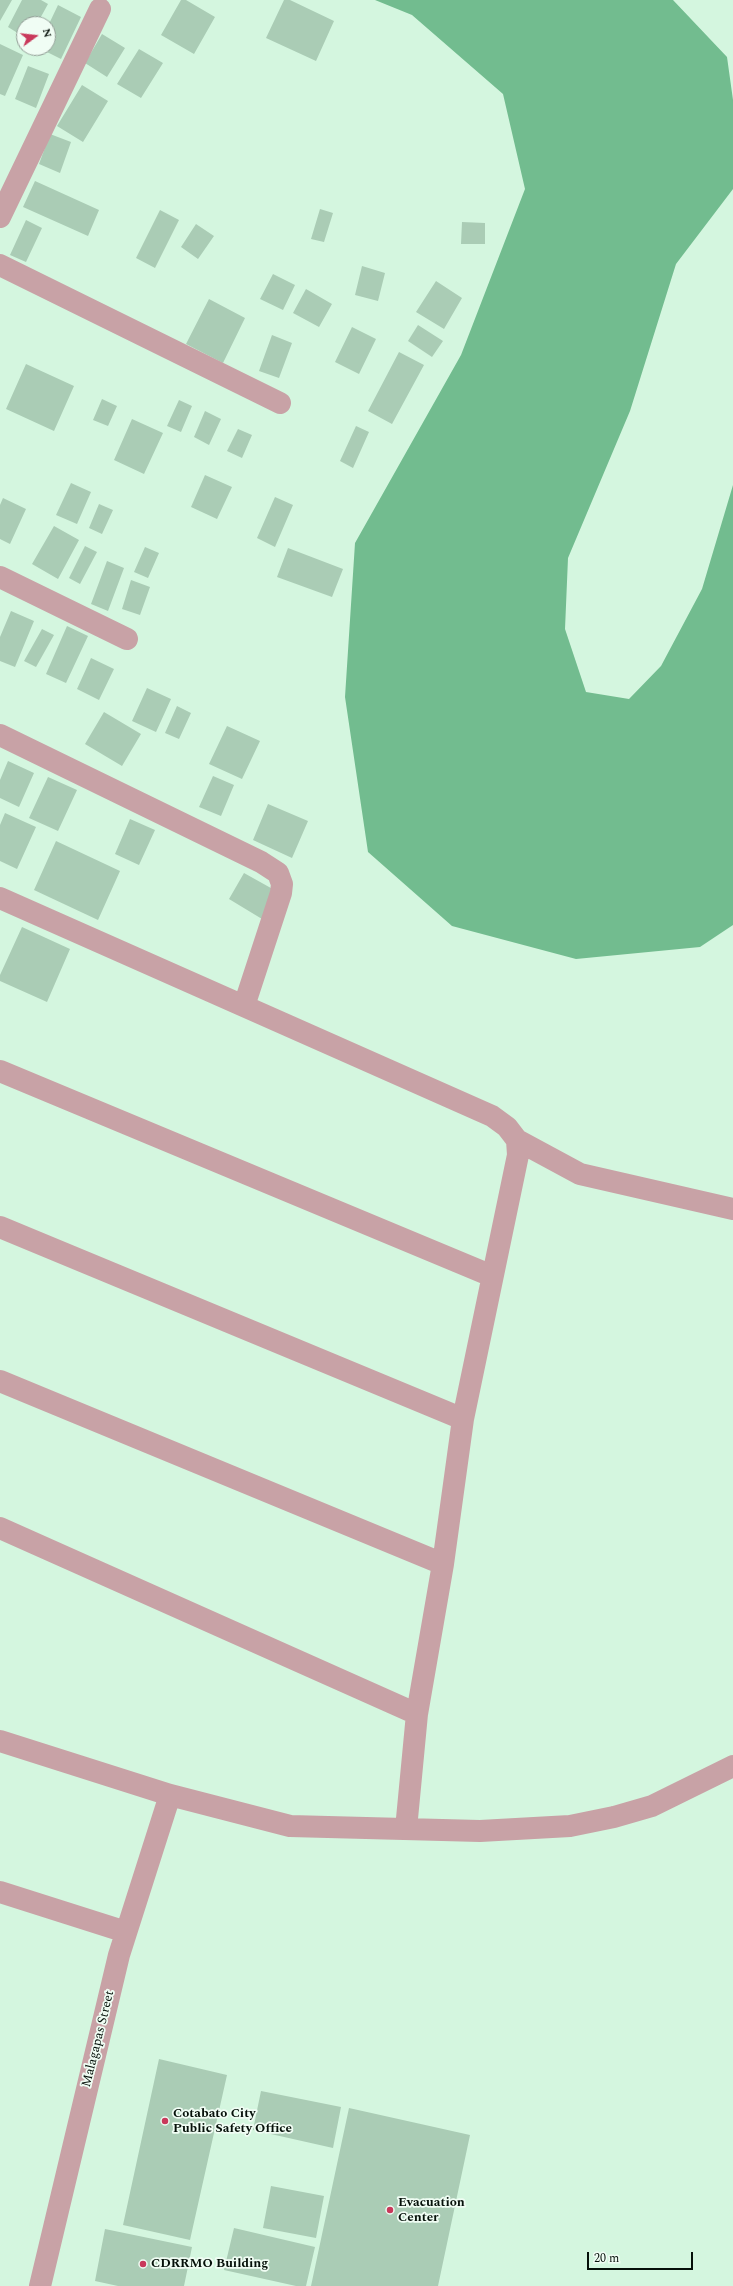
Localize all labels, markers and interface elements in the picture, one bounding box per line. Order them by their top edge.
north arrow [16,16,56,56]
text: N [38,26,56,40]
street label: Malagapas Street [79,1989,119,2089]
place label: Cotabato City Public Safety Office [173,2106,292,2137]
marker: Cotabato City Public Safety Office [160,2116,170,2126]
place label: Evacuation Center [398,2195,465,2226]
marker: Evacuation Center [385,2205,395,2215]
scale bar [589,2244,695,2270]
text: 20 m [594,2249,619,2268]
place label: CDRRMO Building [151,2256,268,2272]
marker: CDRRMO Building [138,2259,148,2269]

